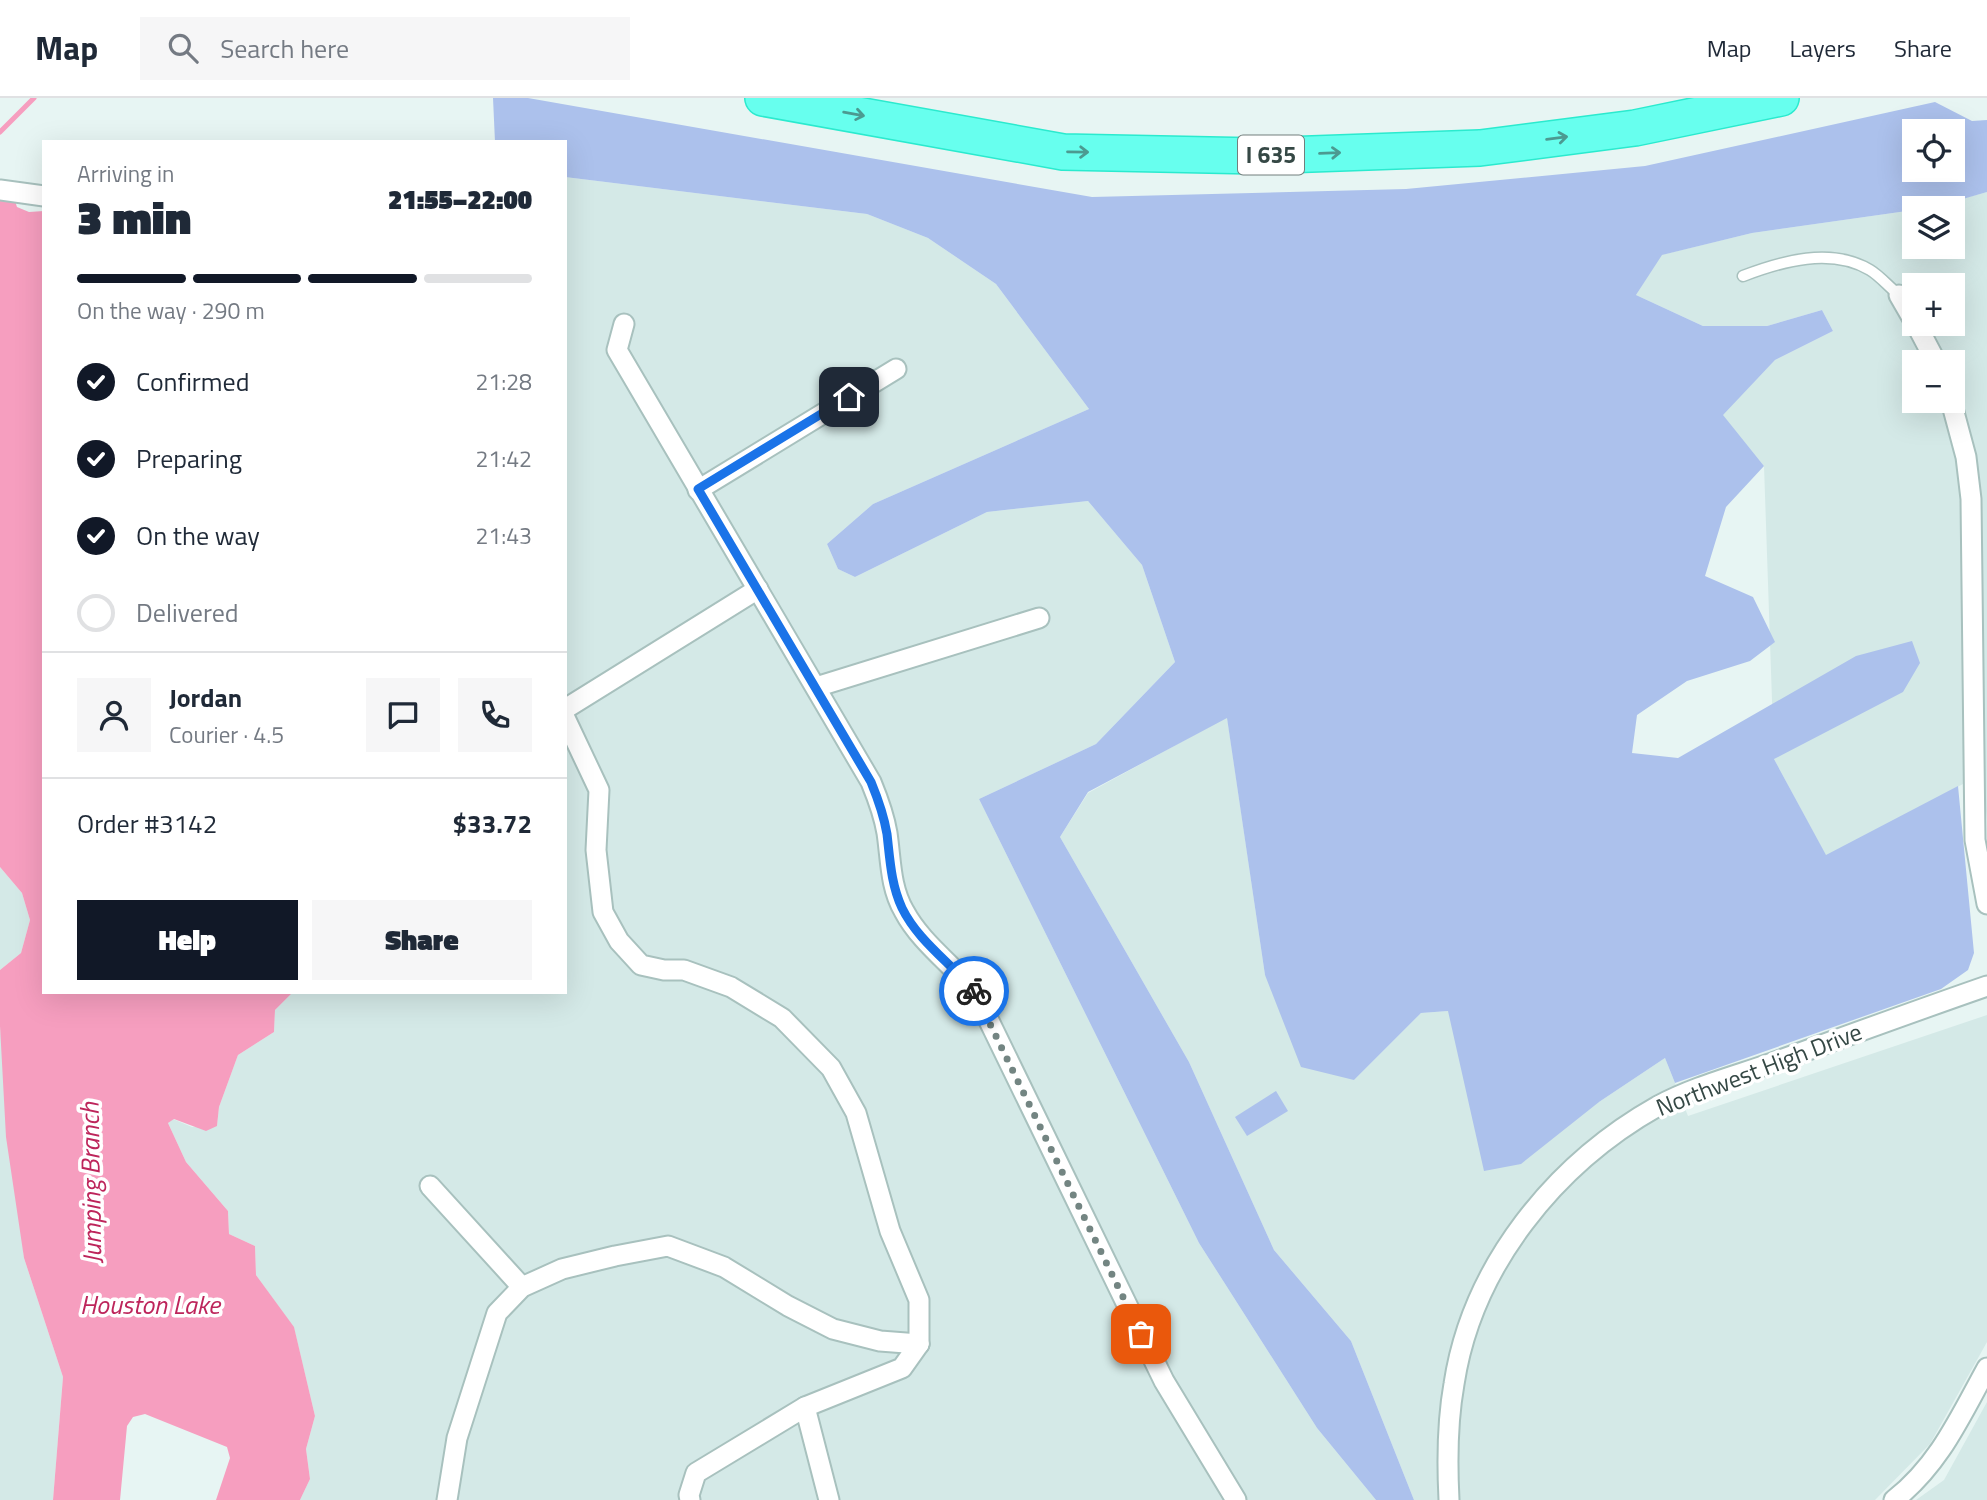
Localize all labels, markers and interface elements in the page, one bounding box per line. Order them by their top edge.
search box [140,17,630,80]
text: Map [35,23,98,73]
icon: search [164,29,202,67]
text: Search here [220,29,349,68]
text: Map [1707,30,1752,66]
text: Layers [1790,30,1856,66]
text: Share [1894,30,1952,66]
one-way arrow [842,108,865,122]
map controls [1902,119,1965,413]
button: locate [1902,119,1965,182]
one-way arrow [1545,132,1568,145]
road number: I 635 [1238,136,1304,174]
one-way arrow [1066,145,1089,159]
one-way arrow [1318,147,1341,160]
text: Arriving in [77,156,174,191]
text: 21:55–22:00 [388,180,532,219]
text: 3 min [77,182,191,252]
button: layers [1902,196,1965,259]
button: + [1902,273,1965,336]
text: On the way · 290 m [77,293,265,328]
button: − [1902,350,1965,413]
text: Confirmed [136,362,250,401]
icon: check [77,363,115,401]
text: 21:28 [475,364,532,399]
pin [819,367,879,427]
icon: home [830,378,868,416]
text: Preparing [136,439,242,478]
icon: check [77,440,115,478]
text: 21:42 [475,441,532,476]
text: On the way [136,516,260,555]
icon: check [77,517,115,555]
text: 21:43 [475,518,532,553]
text: Delivered [136,593,239,632]
button: person [77,678,151,752]
text: Jordan [169,678,242,717]
button: chat [366,678,440,752]
button: phone [458,678,532,752]
text: Courier · 4.5 [169,717,284,752]
text: Order #3142 [77,804,217,843]
text: $33.72 [453,804,532,843]
button: Help [77,900,298,980]
button: Share [312,900,532,980]
courier [939,956,1009,1026]
icon: bike [955,972,993,1010]
street label: Northwest High Drive [1650,1013,1867,1125]
water label: Jumping Branch [70,1101,111,1264]
water label: Houston Lake [80,1285,222,1324]
pin [1111,1304,1171,1364]
icon: bag [1122,1315,1160,1353]

